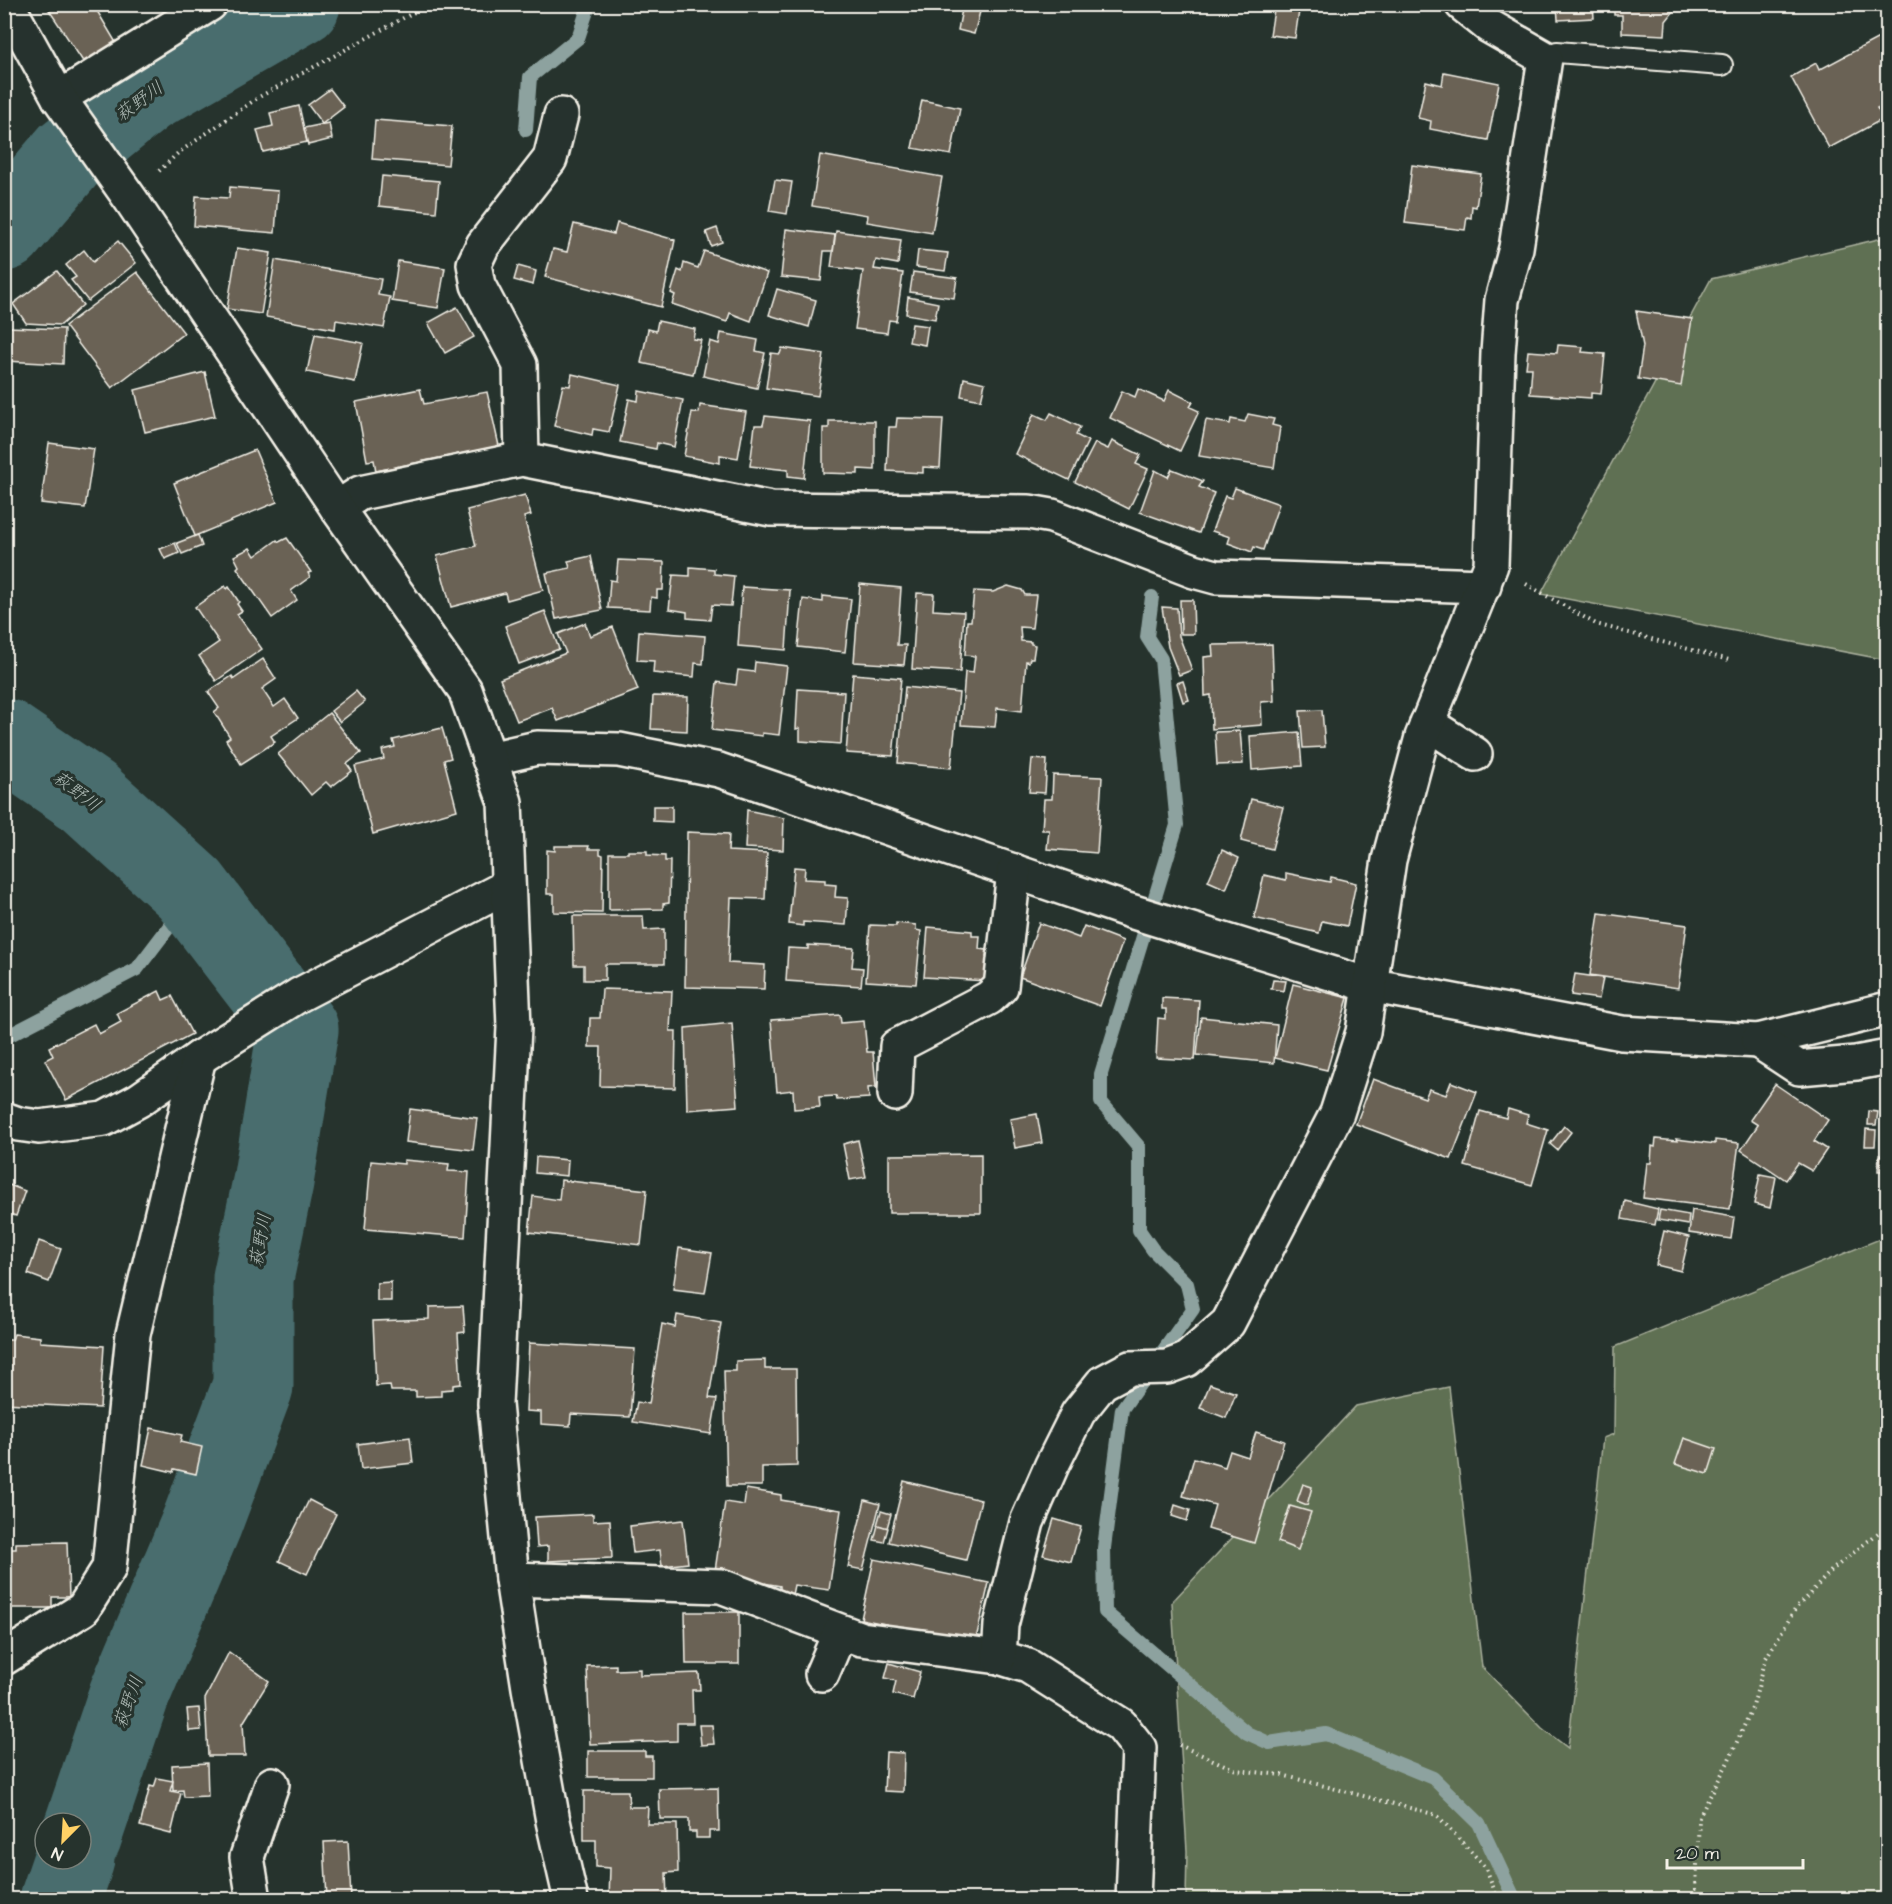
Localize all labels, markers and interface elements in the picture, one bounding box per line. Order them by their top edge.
water label: 萩野川 [110,75,168,127]
water label: 萩野川 [48,765,106,818]
water label: 萩野川 [243,1211,277,1269]
water label: 萩野川 [107,1673,149,1732]
north arrow [33,1811,93,1871]
scale bar [1667,1832,1804,1870]
text: 20 m [1676,1841,1719,1866]
text: N [48,1842,66,1866]

